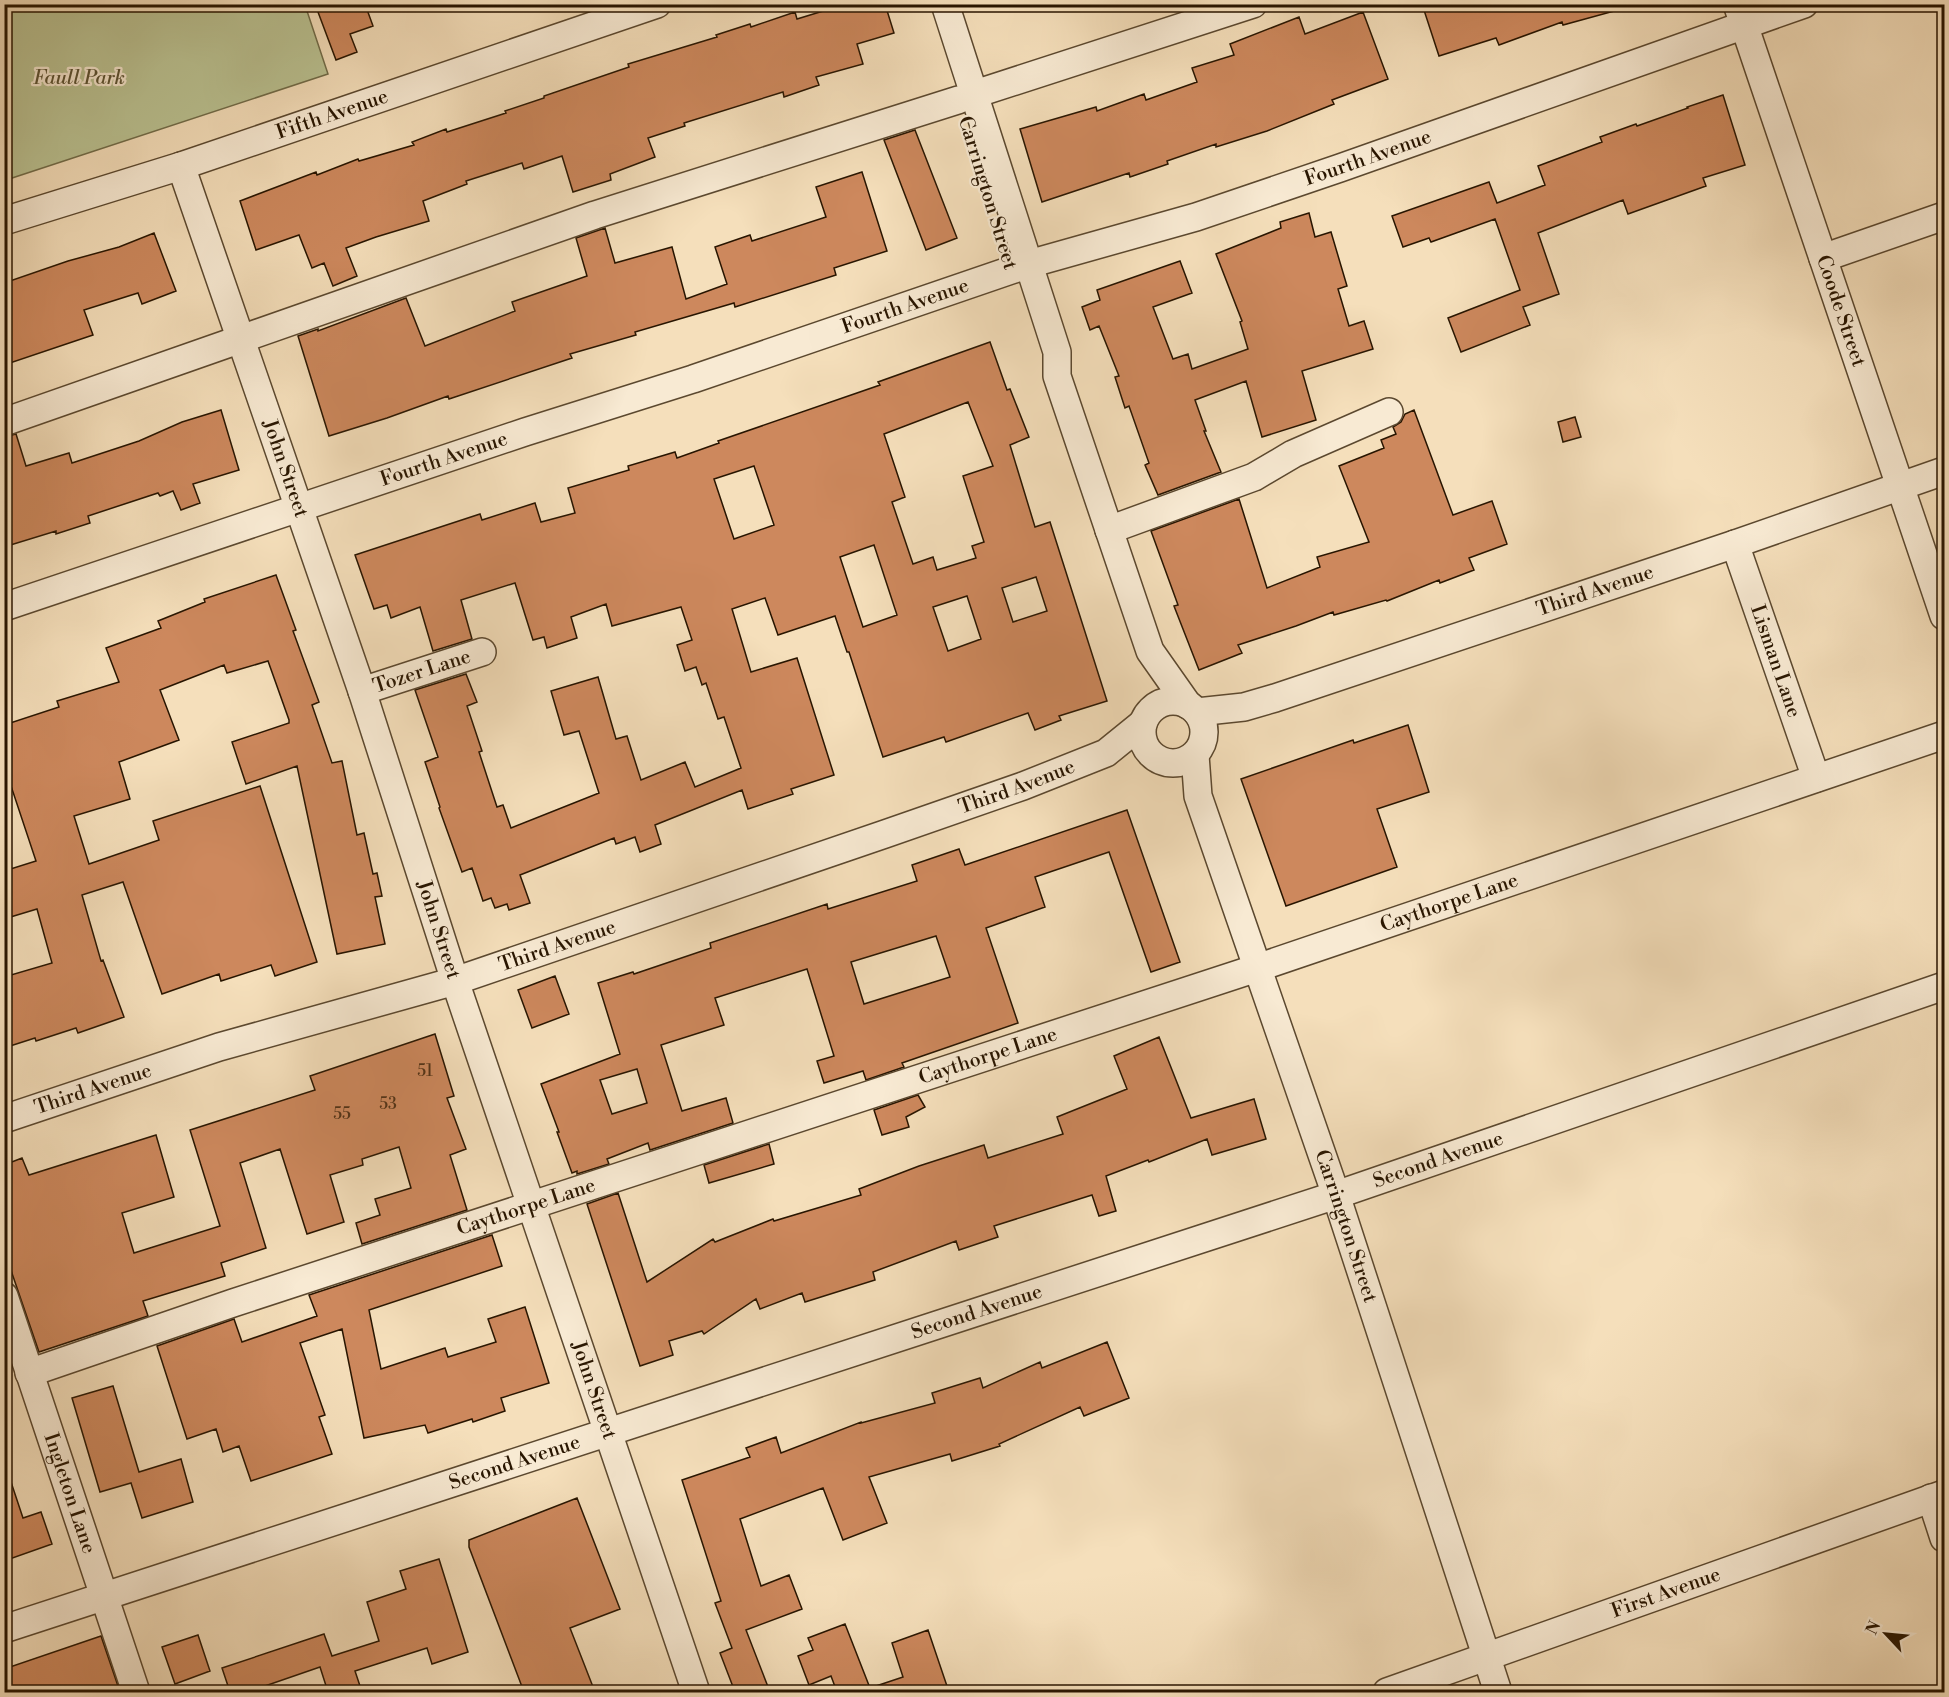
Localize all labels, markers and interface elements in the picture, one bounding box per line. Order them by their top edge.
park label: Faull Park [33,66,125,91]
street label: Fifth Avenue [273,84,391,145]
street label: Carrington Street [952,113,1022,273]
street label: Fourth Avenue [1301,124,1435,192]
street label: Coode Street [1810,252,1871,370]
street label: Fourth Avenue [838,273,972,340]
street label: John Street [257,415,314,521]
street label: Fourth Avenue [377,426,511,492]
street label: Third Avenue [1533,560,1657,622]
street label: Lisman Lane [1744,601,1807,721]
street label: Tozer Lane [370,644,474,699]
street label: Third Avenue [955,754,1078,820]
street label: Caythorpe Lane [1377,868,1522,938]
street label: John Street [411,876,466,982]
street label: Third Avenue [496,914,619,978]
street label: Caythorpe Lane [915,1022,1060,1090]
street label: Third Avenue [31,1058,155,1120]
house number: 51 [417,1061,433,1081]
house number: 53 [379,1094,397,1114]
house number: 55 [333,1104,351,1124]
street label: Second Avenue [1370,1126,1507,1194]
street label: Carrington Street [1309,1146,1383,1306]
street label: Caythorpe Lane [454,1173,599,1241]
street label: Second Avenue [908,1279,1045,1345]
street label: John Street [565,1337,622,1443]
street label: Ingleton Lane [38,1430,101,1557]
street label: Second Avenue [446,1430,583,1496]
street label: First Avenue [1608,1562,1724,1624]
north arrow [1856,1604,1916,1664]
text: N [1862,1617,1885,1638]

